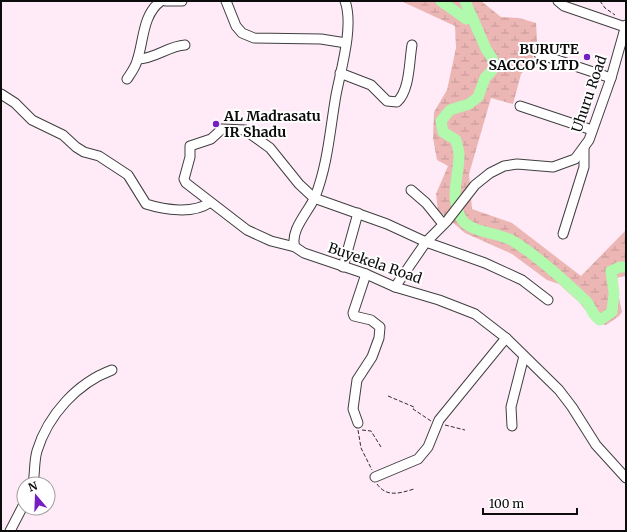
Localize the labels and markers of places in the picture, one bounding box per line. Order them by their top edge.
place label: BURUTE SACCO'S LTD [488,40,579,74]
marker: BURUTE SACCO'S LTD [582,52,592,62]
place label: AL Madrasatu IR Shadu [223,107,321,141]
marker: AL Madrasatu IR Shadu [211,119,221,129]

